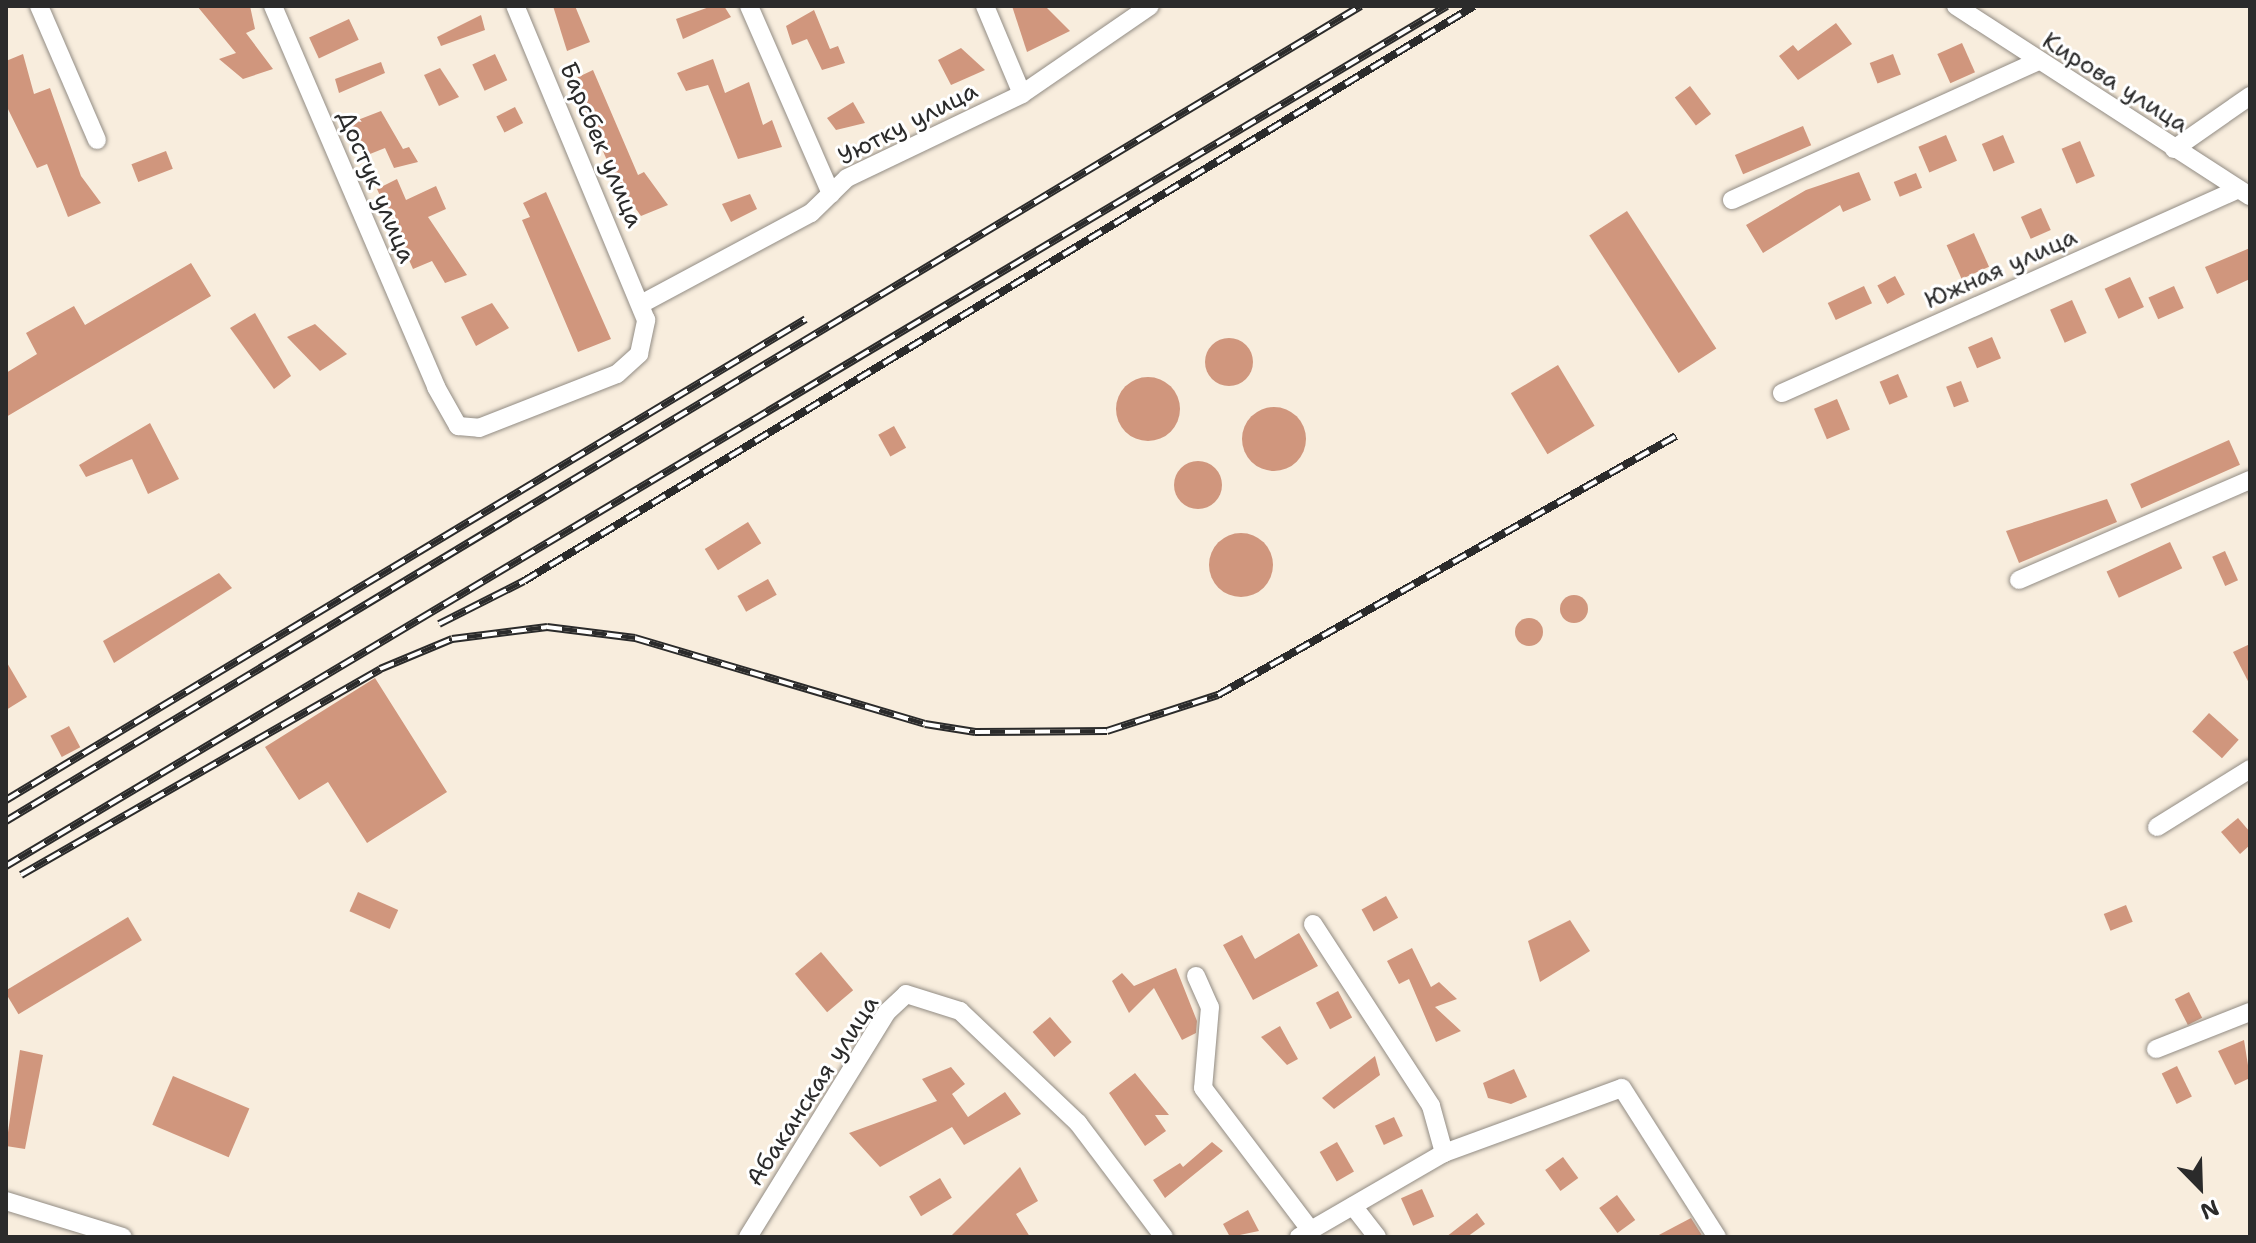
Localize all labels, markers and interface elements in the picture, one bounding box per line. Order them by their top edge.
street label: Кирова улица [2037,27,2193,139]
street label: Барсбек улица [553,58,649,232]
street label: Уютку улица [833,76,983,172]
street label: Достук улица [331,106,421,268]
street label: Южная улица [1920,223,2082,315]
street label: Абаканская улица [741,990,885,1192]
north arrow [2160,1147,2240,1227]
text: N [2196,1193,2223,1226]

